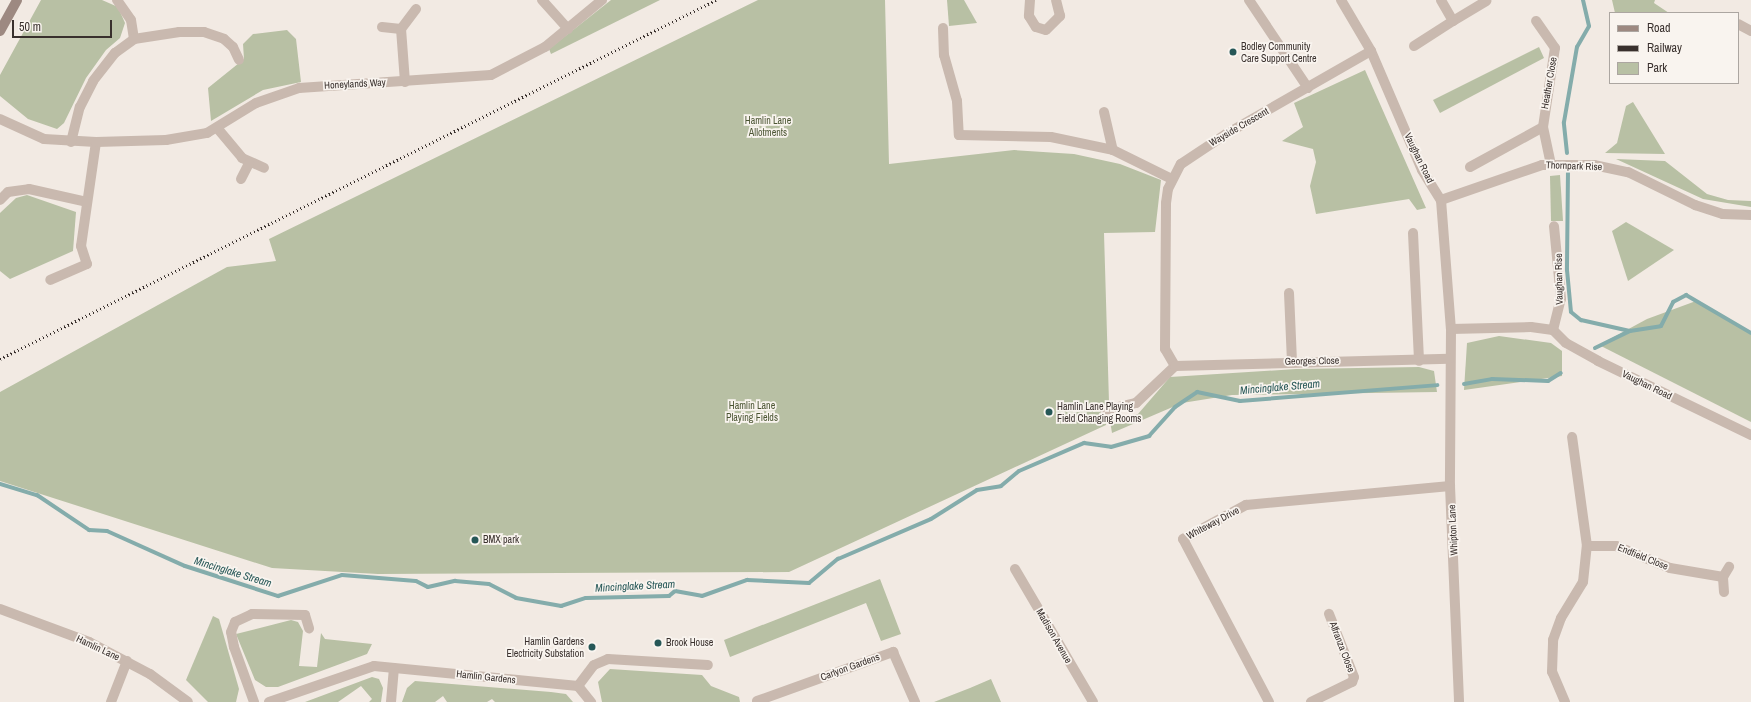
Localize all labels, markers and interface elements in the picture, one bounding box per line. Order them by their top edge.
scale bar [14,12,114,38]
legend [1609,12,1739,84]
text: 50 m [19,19,41,35]
text: Road [1647,20,1671,36]
place label: Bodley Community Care Support Centre [1241,40,1317,64]
text: Railway [1647,40,1682,56]
marker: Bodley Community Care Support Centre [1228,47,1238,57]
street label: Heather Close [1539,56,1559,110]
text: Park [1647,60,1667,76]
street label: Honeylands Way [324,76,386,92]
street label: Wayside Crescent [1207,105,1271,149]
park label: Hamlin Lane Allotments [745,114,791,138]
street label: Vaughan Road [1402,131,1436,185]
street label: Thornpark Rise [1546,159,1602,173]
street label: Vaughan Rise [1553,253,1565,305]
street label: Georges Close [1285,355,1339,367]
street label: Vaughan Road [1620,368,1674,402]
water label: Mincinglake Stream [1239,377,1321,397]
park label: Hamlin Lane Playing Fields [726,399,778,422]
place label: Hamlin Lane Playing Field Changing Rooms [1057,400,1141,424]
marker: Hamlin Lane Playing Field Changing Rooms [1044,407,1054,417]
street label: Whiteway Drive [1185,504,1241,542]
street label: Whipton Lane [1446,504,1460,556]
place label: BMX park [483,534,519,546]
marker: BMX park [470,535,480,545]
street label: Endfield Close [1616,541,1670,573]
water label: Mincinglake Stream [193,554,273,590]
water label: Mincinglake Stream [595,577,675,595]
street label: Madison Avenue [1033,606,1075,666]
street label: Alfranza Close [1327,620,1357,674]
street label: Hamlin Lane [74,633,122,663]
place label: Hamlin Gardens Electricity Substation [507,635,584,658]
place label: Brook House [666,637,713,649]
marker: Brook House [653,638,663,648]
marker: Hamlin Gardens Electricity Substation [587,642,597,652]
street label: Carlyon Gardens [819,651,881,683]
street label: Hamlin Gardens [456,668,516,686]

